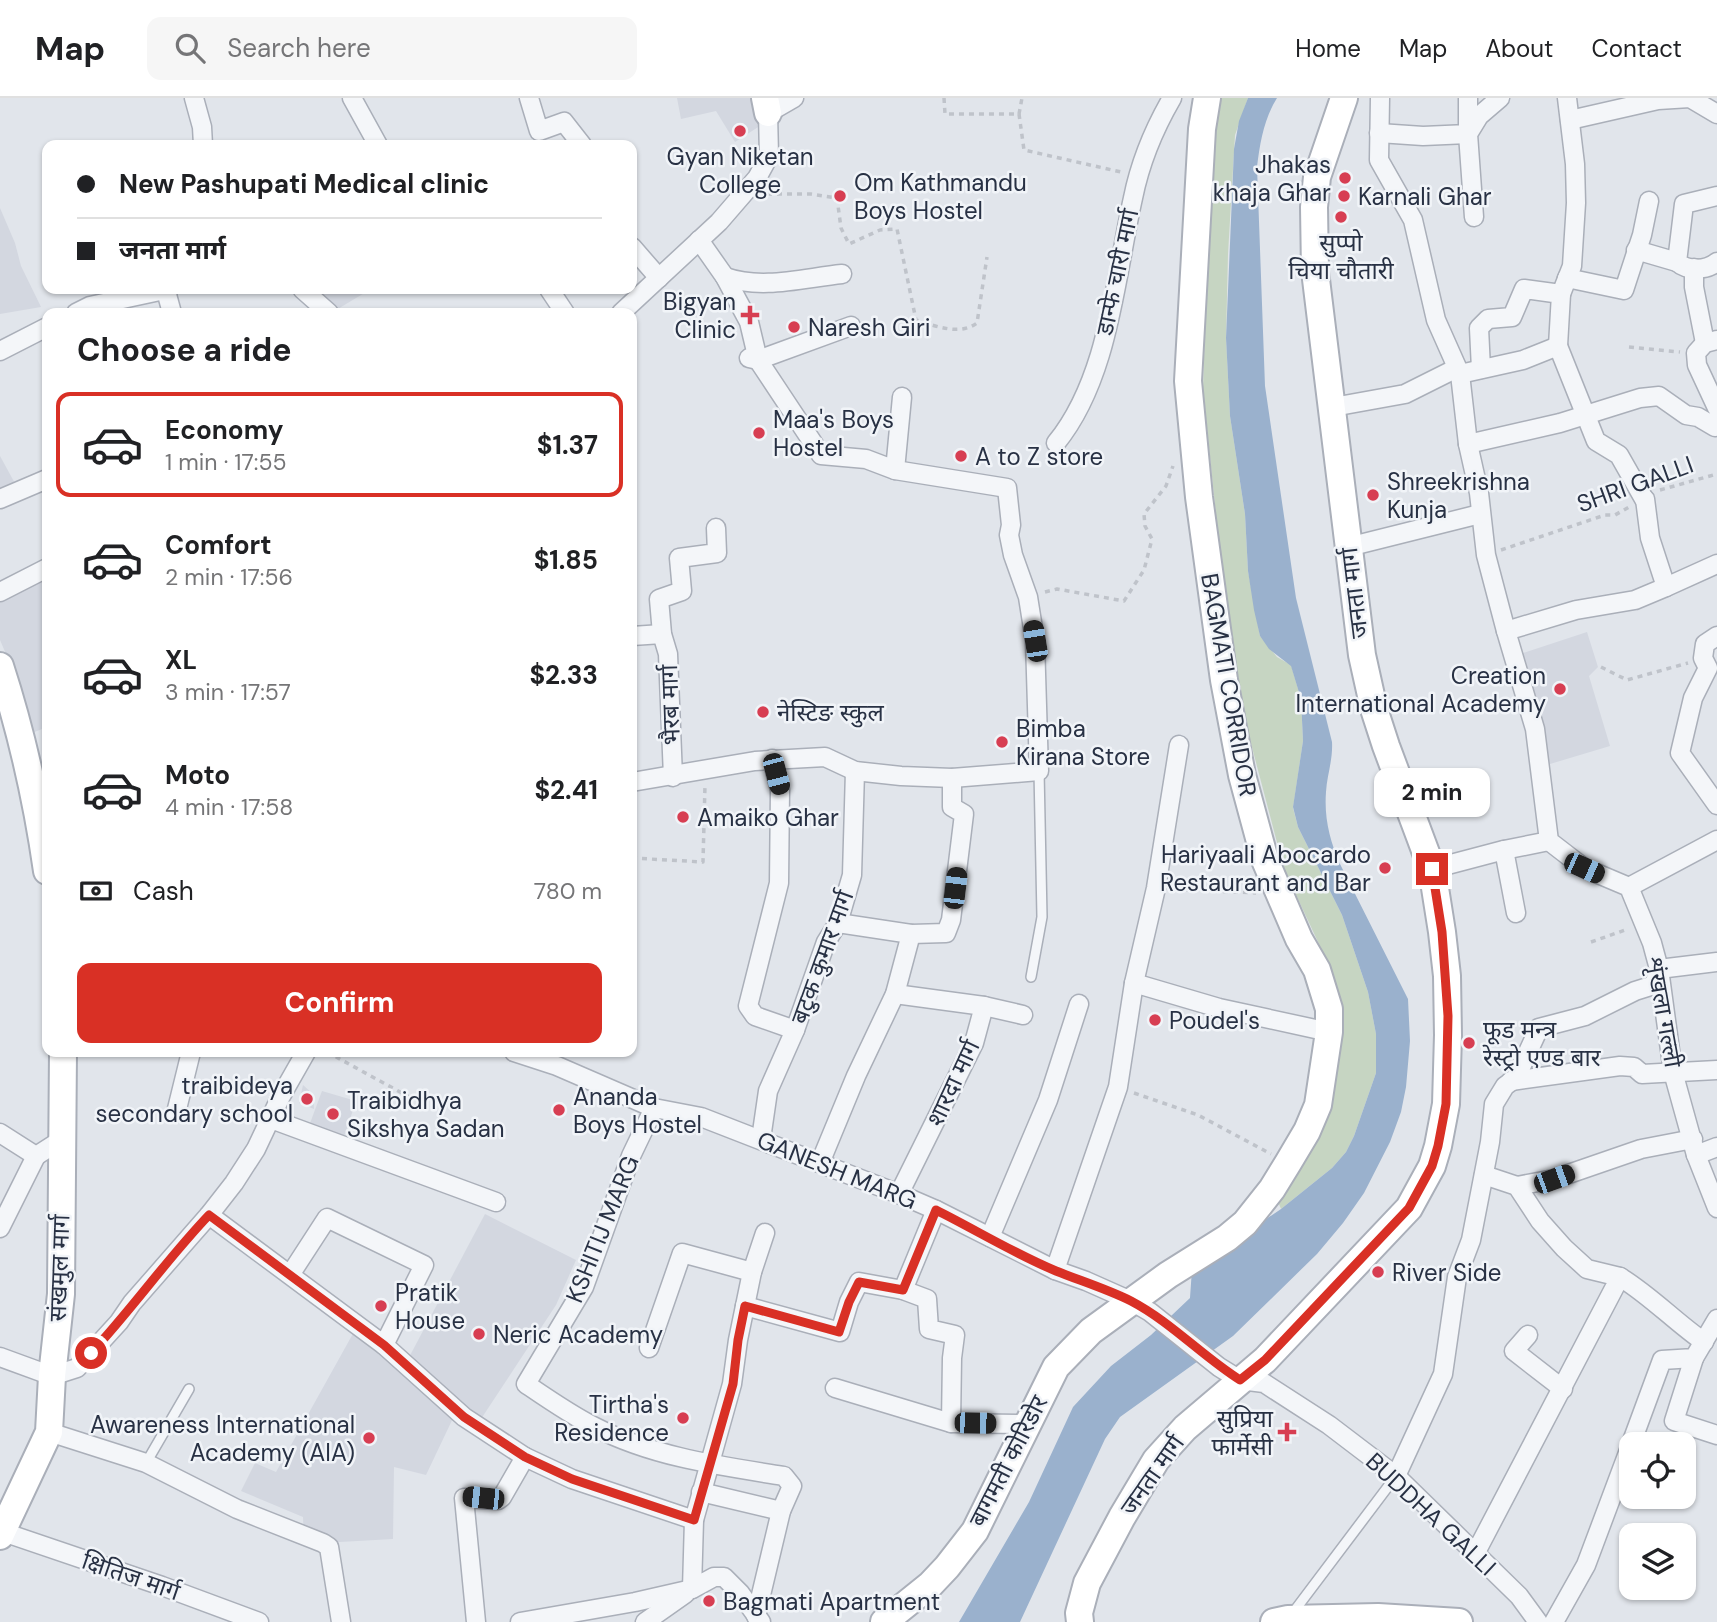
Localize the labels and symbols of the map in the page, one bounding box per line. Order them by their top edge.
marker: Gyan Niketan College [732,123,748,139]
place label: Gyan Niketan College [666,141,814,200]
place label: Jhakas khaja Ghar [1213,149,1331,208]
place label: Om Kathmandu Boys Hostel [854,167,1027,226]
marker: Jhakas khaja Ghar [1337,170,1353,186]
place label: Karnali Ghar [1358,181,1492,212]
marker: Om Kathmandu Boys Hostel [832,188,848,204]
marker: Karnali Ghar [1336,188,1352,204]
street label: डान्फे चारी मार्ग [1088,205,1146,339]
marker: सुप्पो चिया चौतारी [1333,209,1349,225]
place label: सुप्पो चिया चौतारी [1288,227,1394,286]
place label: Bigyan Clinic [663,286,736,345]
marker: Bigyan Clinic [742,307,758,323]
place label: Naresh Giri [808,312,931,343]
marker: Naresh Giri [786,319,802,335]
place label: Maa's Boys Hostel [773,404,894,463]
marker: Maa's Boys Hostel [751,425,767,441]
place label: A to Z store [975,441,1103,472]
marker: A to Z store [953,448,969,464]
street label: SHRI GALLI [1573,449,1697,519]
place label: Shreekrishna Kunja [1387,466,1530,525]
marker: Shreekrishna Kunja [1365,487,1381,503]
street label: जनता मार्ग [1333,545,1375,640]
street label: BAGMATI CORRIDOR [1194,571,1264,799]
car [1022,619,1049,663]
place label: Creation International Academy [1295,660,1546,719]
street label: भैरब मार्ग [653,663,687,746]
marker: Creation International Academy [1552,681,1568,697]
place label: नेस्टिङ स्कुल [777,697,884,728]
marker: नेस्टिङ स्कुल [755,704,771,720]
place label: Bimba Kirana Store [1016,713,1150,772]
marker: Bimba Kirana Store [994,734,1010,750]
car [761,751,792,797]
callout: 2 min [1374,768,1490,816]
place label: Amaiko Ghar [697,802,839,833]
marker: Amaiko Ghar [675,809,691,825]
place label: Hariyaali Abocardo Restaurant and Bar [1160,839,1371,898]
car [1561,850,1608,886]
route end [1416,853,1448,885]
marker: Hariyaali Abocardo Restaurant and Bar [1377,860,1393,876]
car [943,866,968,910]
street label: बटुक कुमार मार्ग [784,885,861,1028]
street label: शृंखला गल्ली [1639,954,1689,1071]
place label: Poudel's [1169,1005,1260,1036]
marker: Poudel's [1147,1012,1163,1028]
place label: फूड मन्त्र रेस्ट्रो एण्ड बार [1482,1014,1602,1073]
street label: शारदा मार्ग [920,1034,987,1131]
marker: फूड मन्त्र रेस्ट्रो एण्ड बार [1461,1035,1477,1051]
place label: traibideya secondary school [95,1070,293,1129]
place label: Ananda Boys Hostel [573,1081,702,1140]
place label: Traibidhya Sikshya Sadan [347,1085,504,1144]
marker: traibideya secondary school [299,1091,315,1107]
marker: Ananda Boys Hostel [551,1102,567,1118]
marker: Traibidhya Sikshya Sadan [325,1106,341,1122]
street label: GANESH MARG [753,1124,921,1216]
street label: KSHITIJ MARG [558,1151,646,1307]
car [1531,1162,1578,1196]
street label: संखमुल मार्ग [42,1213,76,1322]
place label: River Side [1392,1257,1501,1288]
marker: River Side [1370,1264,1386,1280]
place label: Pratik House [395,1277,465,1336]
marker: Pratik House [373,1298,389,1314]
place label: Neric Academy [493,1319,663,1350]
marker: Neric Academy [471,1326,487,1342]
route start [75,1337,107,1369]
place label: Tirtha's Residence [554,1389,669,1448]
street label: बागमती कोरिडोर [962,1389,1055,1532]
place label: सुप्रिया फार्मेसी [1211,1403,1274,1462]
place label: Awareness International Academy (AIA) [90,1409,355,1468]
marker: Tirtha's Residence [675,1410,691,1426]
car [954,1412,997,1434]
marker: सुप्रिया फार्मेसी [1279,1424,1295,1440]
street label: जनता मार्ग [1113,1428,1192,1521]
marker: Awareness International Academy (AIA) [361,1430,377,1446]
street label: BUDDHA GALLI [1359,1446,1503,1582]
car [462,1485,505,1511]
street label: क्षितिज मार्ग [78,1545,185,1608]
place label: Bagmati Apartment [723,1586,940,1617]
marker: Bagmati Apartment [701,1593,717,1609]

